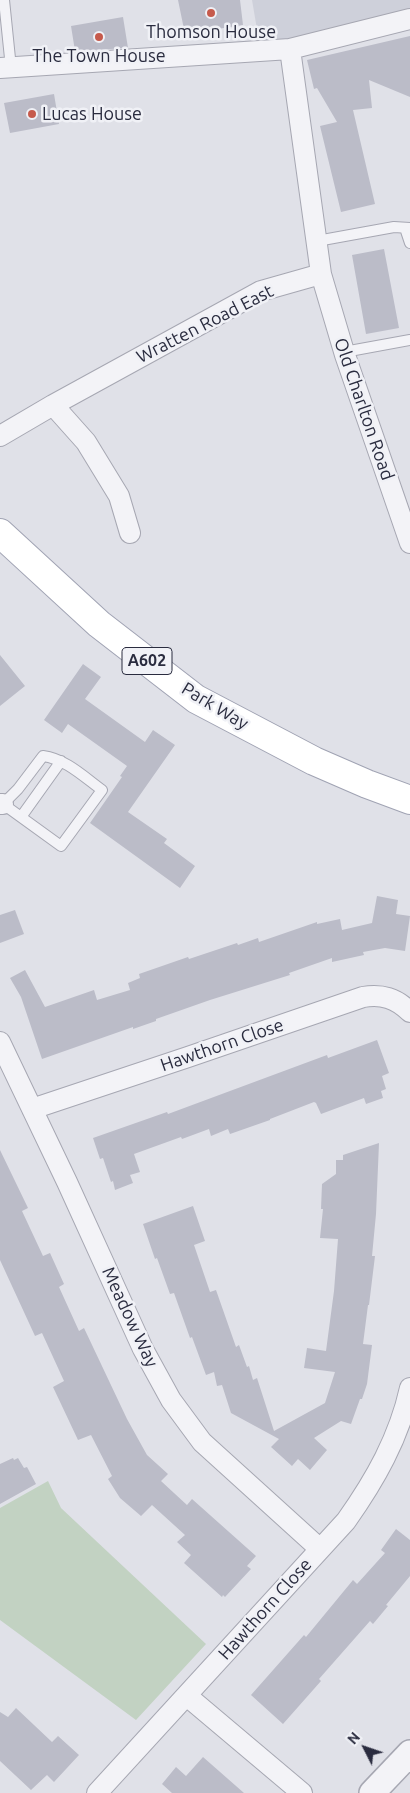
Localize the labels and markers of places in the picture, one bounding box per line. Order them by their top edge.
marker: Thomson House [205,7,217,19]
place label: Thomson House [146,21,276,43]
marker: The Town House [93,31,105,43]
place label: The Town House [32,45,166,67]
place label: Lucas House [42,103,142,125]
marker: Lucas House [26,108,38,120]

